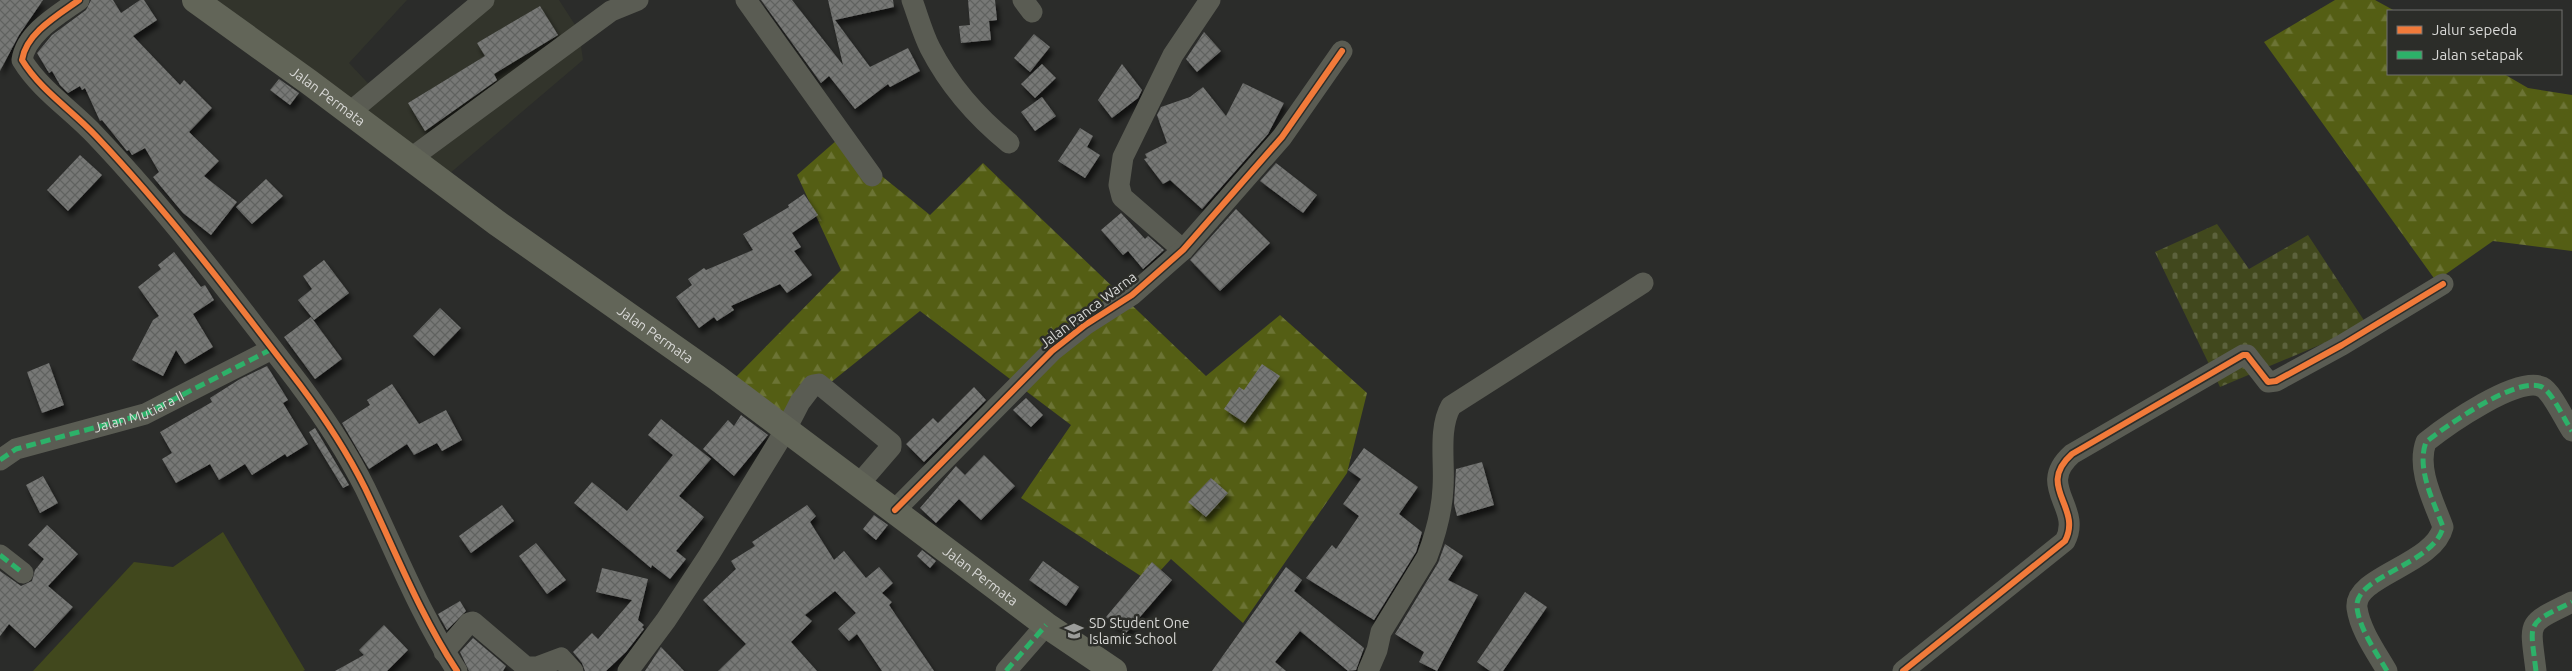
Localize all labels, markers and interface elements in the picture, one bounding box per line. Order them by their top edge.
legend [2387,10,2562,75]
text: Jalur sepeda [2432,21,2517,38]
text: Jalan setapak [2432,46,2524,63]
street label: Jalan Permata [287,63,368,129]
street label: Jalan Panca Warna [1037,268,1139,352]
street label: Jalan Permata [614,302,696,367]
street label: Jalan Mutiara II [92,387,187,436]
street label: Jalan Permata [940,543,1021,609]
place label: SD Student One Islamic School [1089,615,1189,647]
school or university icon: SD Student One Islamic School [1063,620,1085,642]

